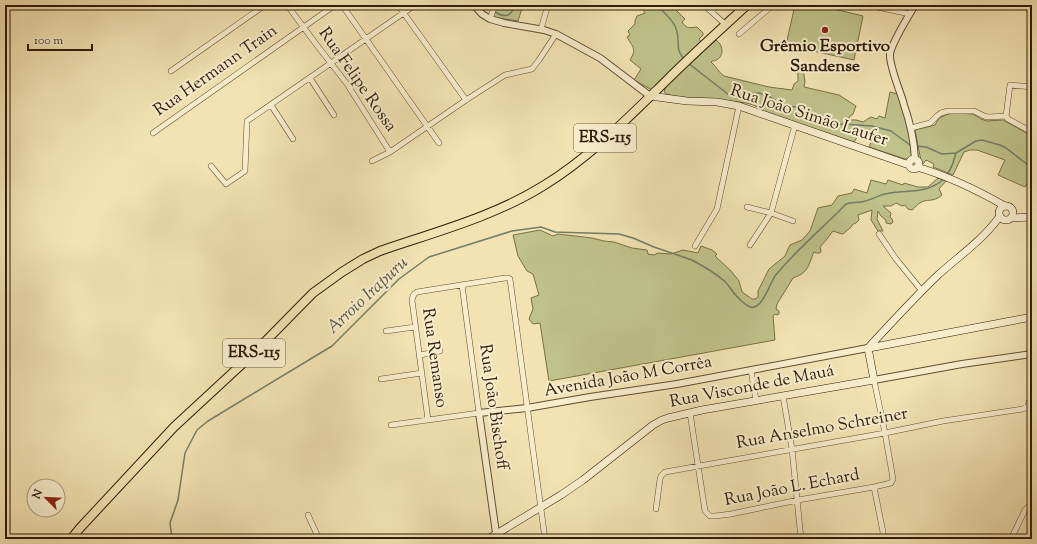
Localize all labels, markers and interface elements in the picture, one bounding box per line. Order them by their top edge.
street label: Rua Hermann Train [149,19,283,123]
street label: Rua Felipe Rossa [312,23,402,137]
marker: Grêmio Esportivo Sandense [820,25,830,35]
scale bar [28,26,92,52]
text: 100 m [34,32,63,50]
place label: Grêmio Esportivo Sandense [760,35,890,79]
street label: Rua João Simão Laufer [727,79,892,153]
road number: ERS-115 [574,124,636,152]
water label: Arroio Irapuru [321,251,415,341]
street label: Rua Remanso [415,307,453,409]
road number: ERS-115 [223,339,285,367]
street label: Rua João Bischoff [472,342,514,472]
street label: Avenida João M Corrêa [542,350,714,404]
street label: Rua Visconde de Mauá [668,359,836,415]
street label: Rua Anselmo Schreiner [734,402,910,456]
street label: Rua João L. Echard [722,463,862,513]
north arrow [26,478,66,518]
text: N [28,487,47,503]

